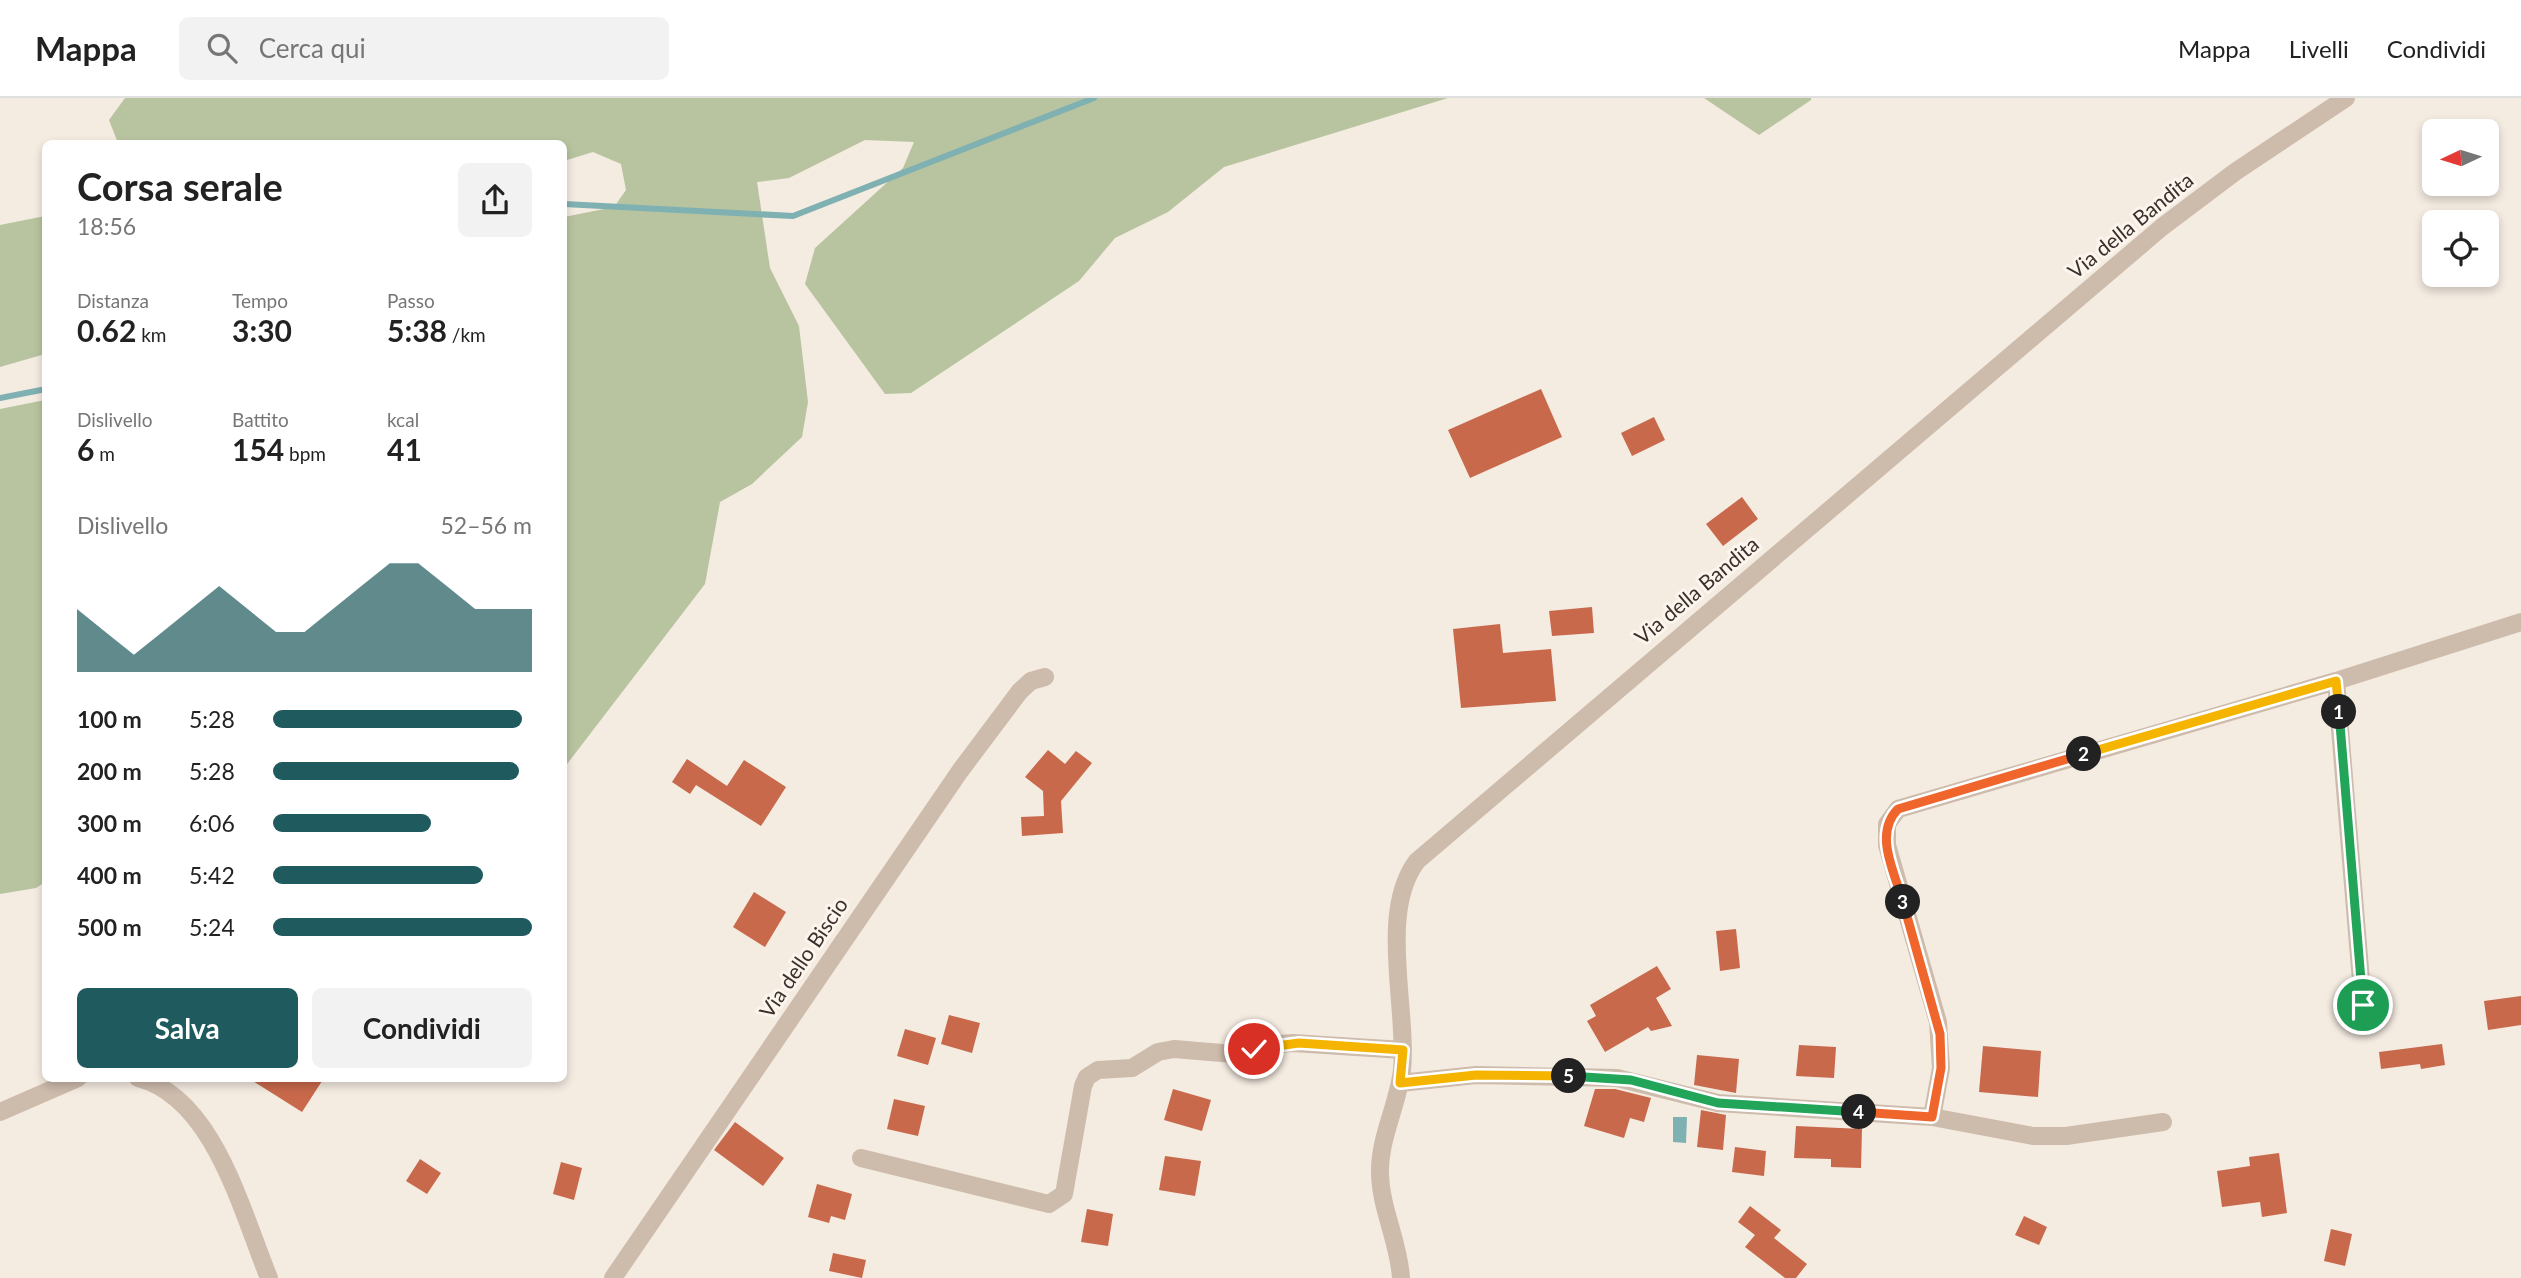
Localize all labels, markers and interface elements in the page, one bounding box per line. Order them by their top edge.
search box [179,17,669,80]
text: Mappa [35,28,137,68]
icon: search [203,29,241,67]
text: Cerca qui [259,32,366,64]
text: Mappa [2178,34,2251,63]
text: Livelli [2289,34,2349,63]
text: Condividi [2387,34,2486,63]
north arrow [2422,119,2499,196]
map controls [2422,119,2499,287]
text: Corsa serale [77,163,283,209]
button: share [458,163,532,237]
street label: Via della Bandita [2062,167,2198,283]
button: locate [2422,210,2499,287]
text: 18:56 [77,212,136,240]
text: Distanza [77,289,149,312]
text: Tempo [232,289,288,312]
text: Passo [387,289,435,312]
text: 0.62 [77,312,136,348]
text: 3:30 [232,312,292,348]
text: 5:38 [387,312,447,348]
text: km [136,323,166,346]
text: /km [447,323,486,346]
text: Dislivello [77,408,152,431]
text: Battito [232,408,289,431]
text: kcal [387,408,419,431]
text: 6 [77,431,94,467]
text: 154 [232,431,284,467]
text: 41 [387,431,422,467]
text: m [94,442,115,465]
text: bpm [284,442,326,465]
text: Dislivello [77,511,168,539]
text: 52–56 m [440,511,532,539]
street label: Via della Bandita [1629,531,1763,649]
pin: 1 [2322,694,2356,730]
text: 1 [2333,700,2344,723]
text: 100 m [77,705,142,733]
text: 5:28 [189,705,235,733]
pin: 2 [2066,736,2102,772]
text: 2 [2078,742,2089,765]
text: 200 m [77,757,142,785]
text: 5:28 [189,757,235,785]
text: 300 m [77,809,142,837]
text: 6:06 [189,809,235,837]
text: 400 m [77,861,142,889]
text: 5:42 [189,861,235,889]
pin: 3 [1885,884,1920,920]
text: 3 [1897,890,1908,913]
street label: Via dello Biscio [753,892,852,1022]
text: 500 m [77,913,142,941]
text: 5:24 [189,913,235,941]
pin [2333,975,2393,1035]
icon: arrive [2344,986,2382,1024]
button: Salva [77,988,298,1068]
button: Condividi [312,988,532,1068]
pin [1224,1019,1284,1079]
icon: check [1235,1030,1273,1068]
pin: 5 [1552,1058,1586,1094]
text: 5 [1563,1064,1574,1087]
pin: 4 [1842,1094,1876,1130]
text: 4 [1853,1100,1864,1123]

